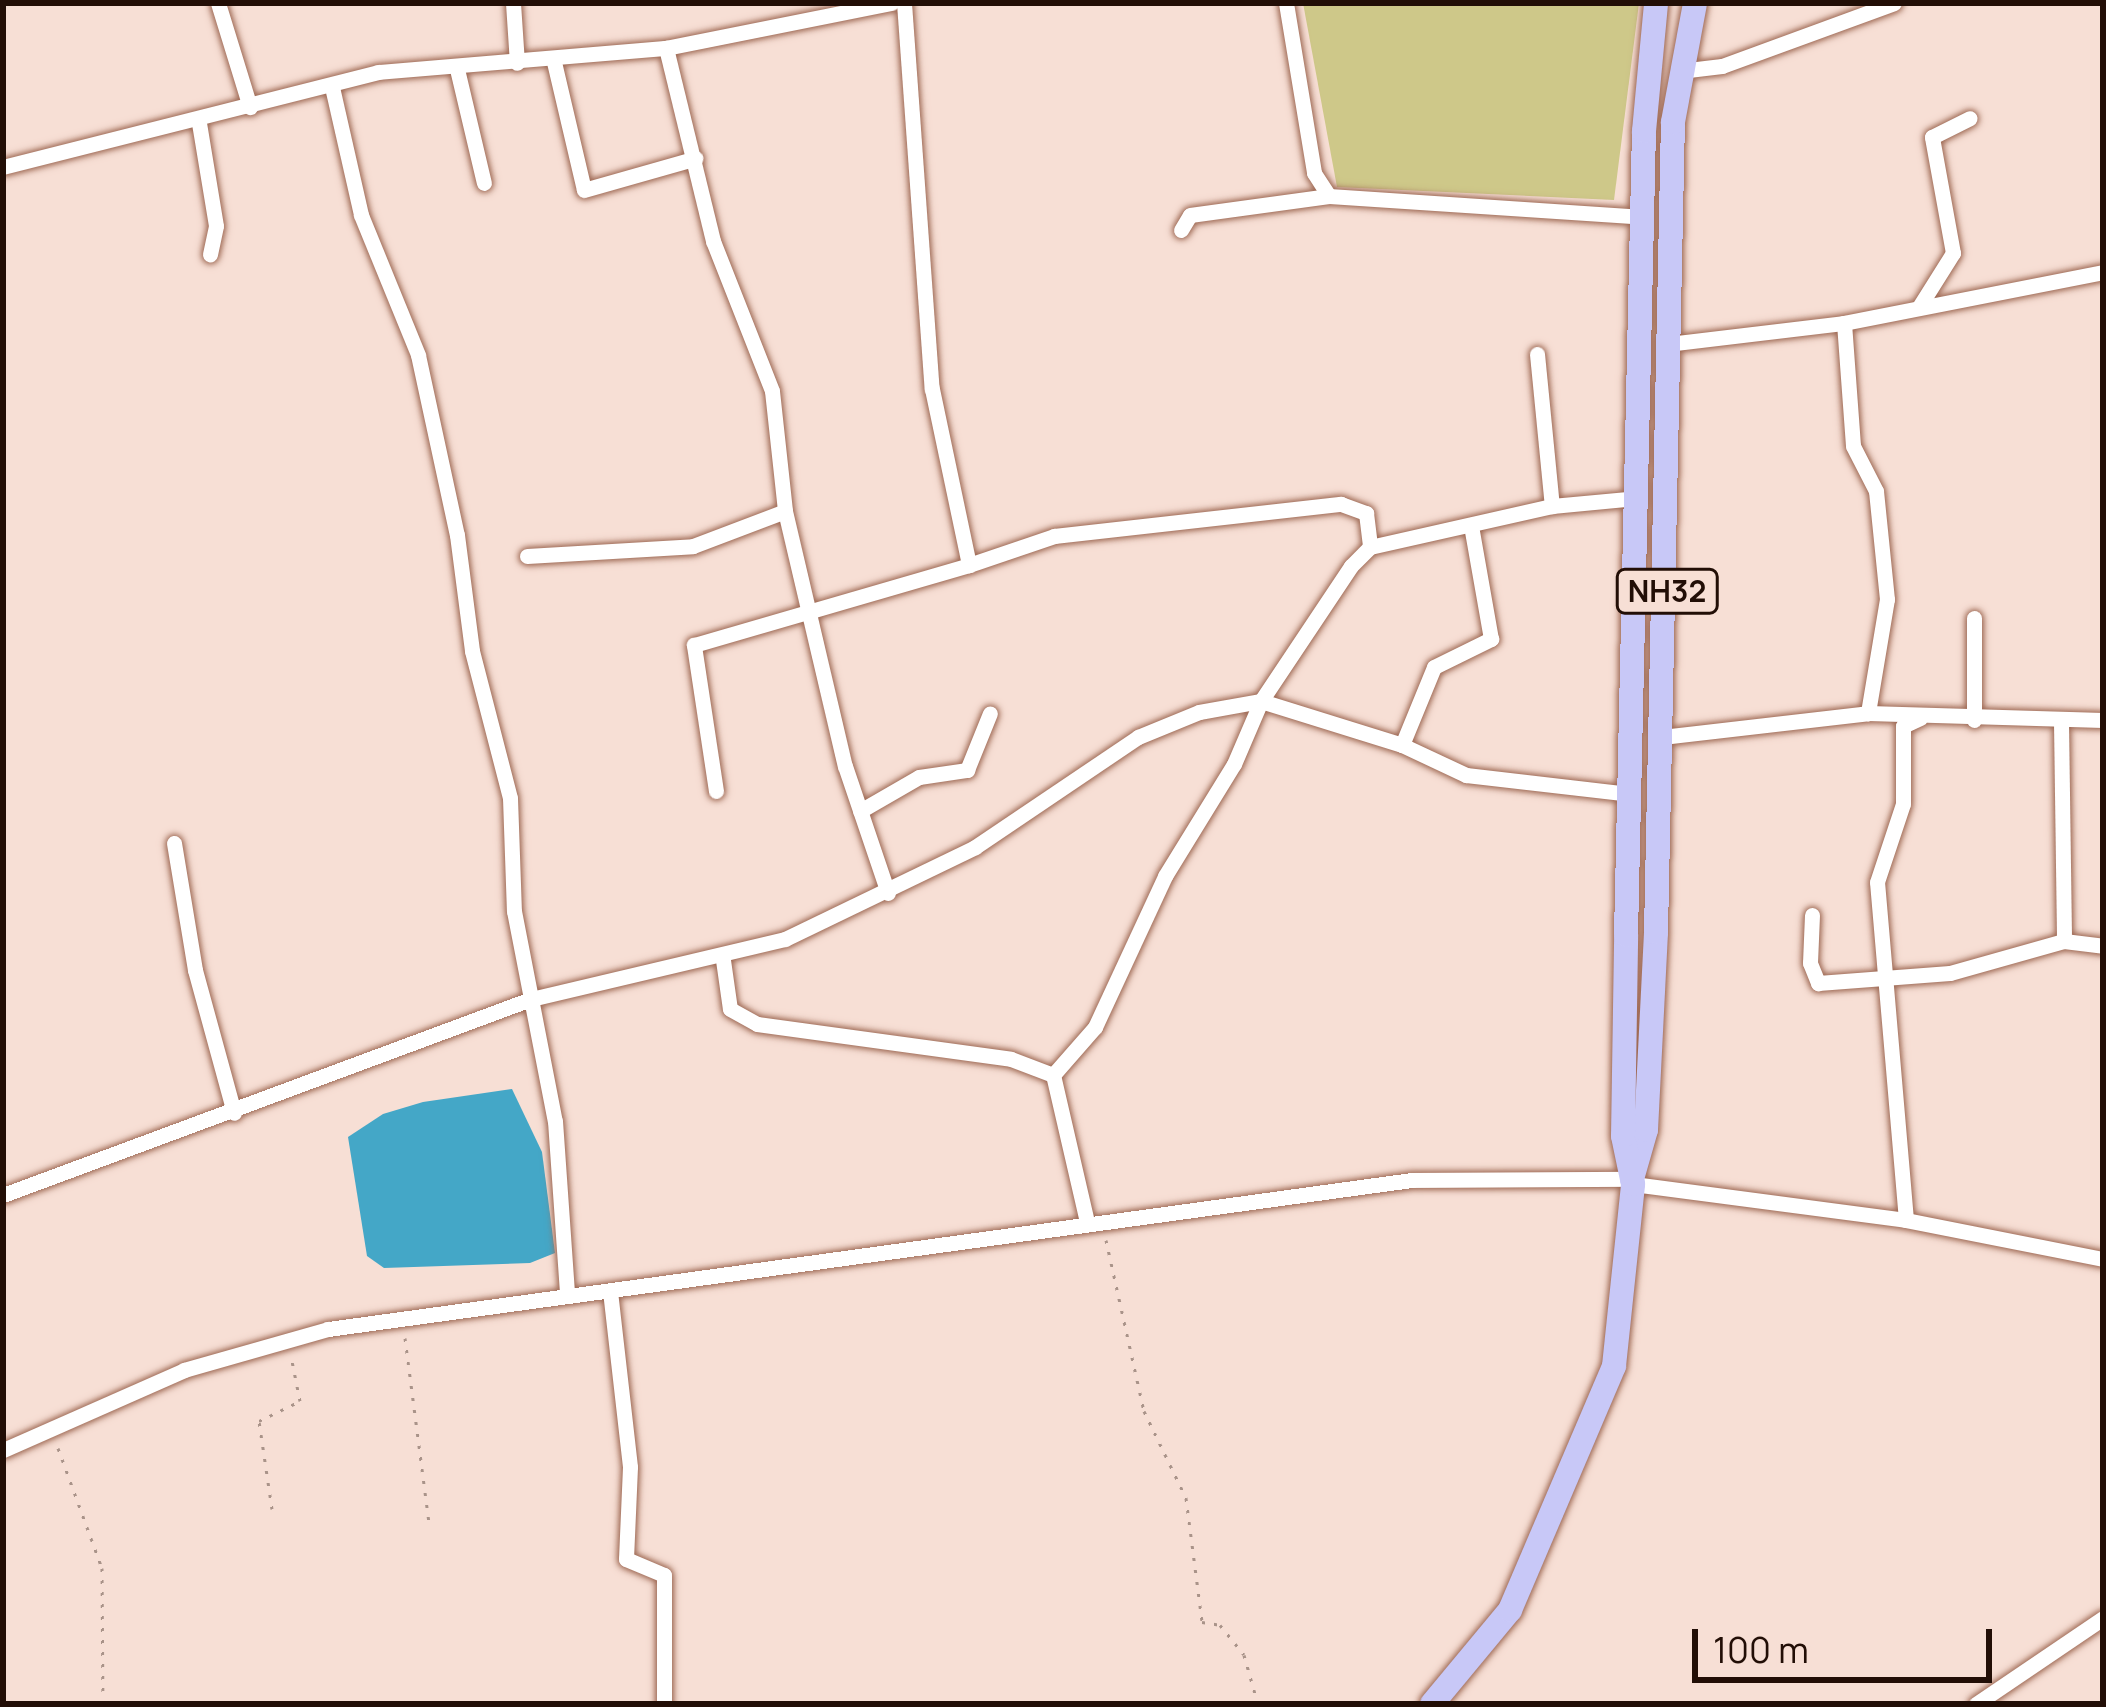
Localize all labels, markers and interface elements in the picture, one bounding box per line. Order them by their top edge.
road number: NH32 [1613,567,1721,615]
scale bar [1698,1605,1998,1679]
text: 100 m [1713,1625,1809,1674]

